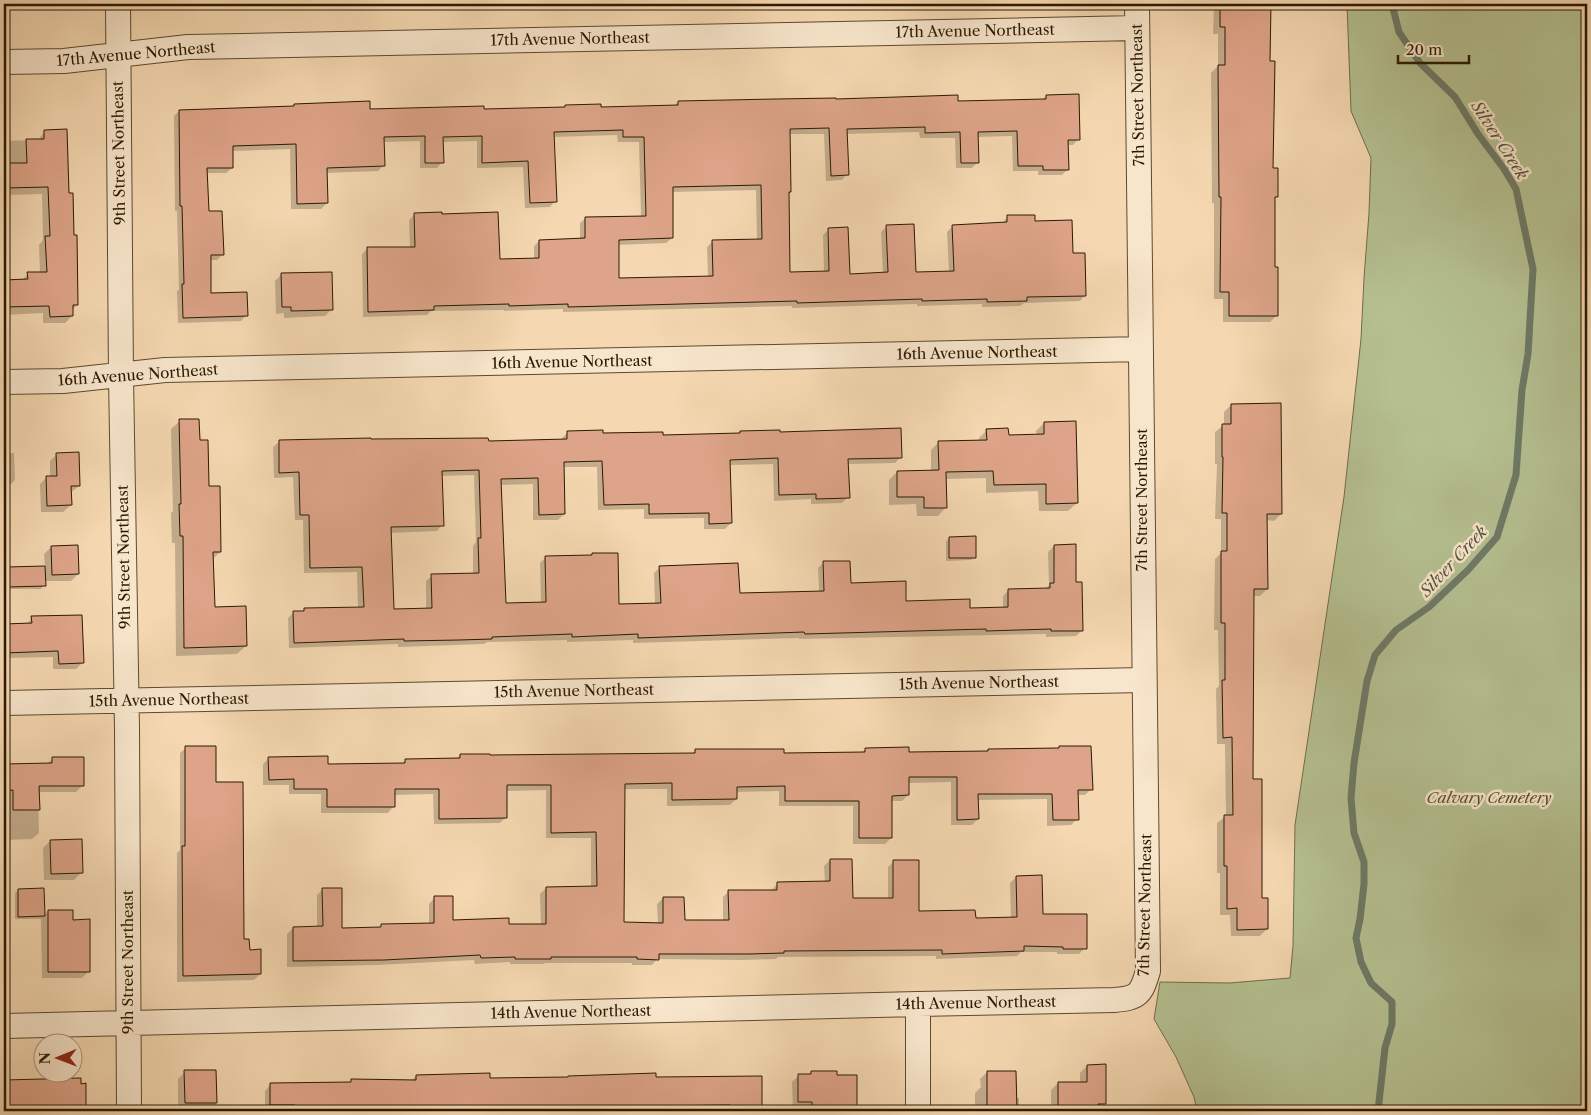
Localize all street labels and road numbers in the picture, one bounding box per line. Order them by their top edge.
street label: 17th Avenue Northeast [895,20,1056,41]
street label: 7th Street Northeast [1127,23,1148,167]
street label: 17th Avenue Northeast [490,28,651,49]
street label: 17th Avenue Northeast [56,37,217,70]
street label: 9th Street Northeast [108,80,129,225]
street label: 16th Avenue Northeast [896,342,1058,363]
street label: 16th Avenue Northeast [491,351,653,372]
street label: 16th Avenue Northeast [57,359,219,390]
street label: 7th Street Northeast [1132,428,1151,571]
street label: 9th Street Northeast [113,484,134,629]
street label: 15th Avenue Northeast [899,672,1060,693]
street label: 15th Avenue Northeast [494,680,655,701]
street label: 15th Avenue Northeast [89,689,250,710]
street label: 7th Street Northeast [1134,833,1155,977]
street label: 9th Street Northeast [118,889,137,1034]
street label: 14th Avenue Northeast [896,992,1057,1013]
street label: 14th Avenue Northeast [491,1001,652,1022]

